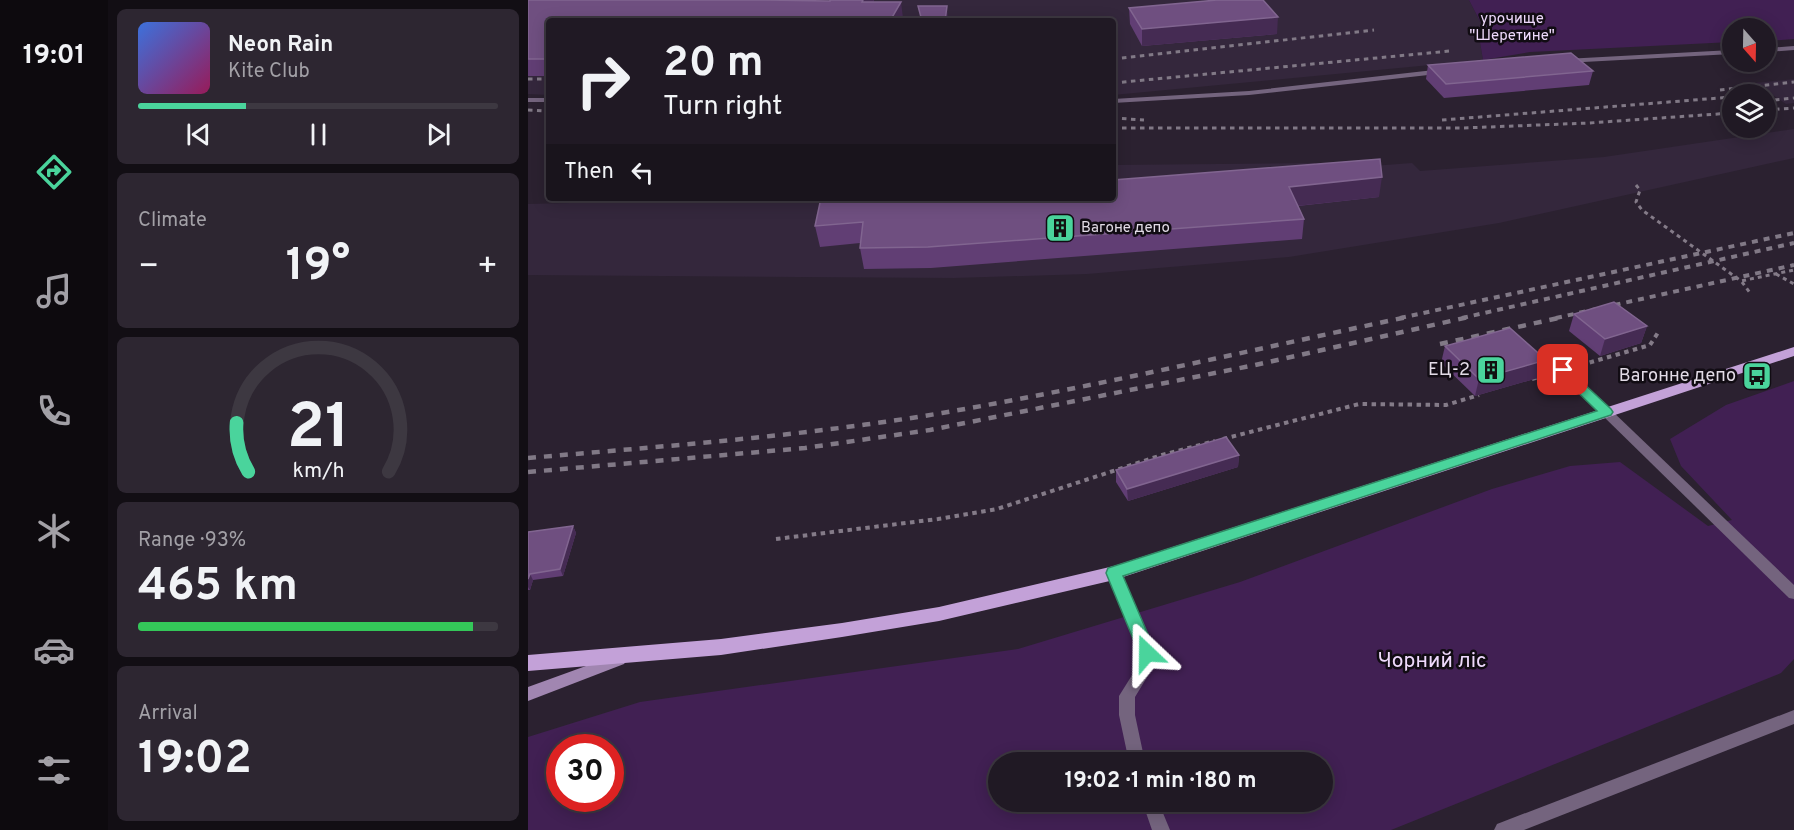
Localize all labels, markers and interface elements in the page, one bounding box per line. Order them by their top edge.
park label: урочище "Шеретине" [1469,10,1555,46]
north arrow [1722,18,1776,72]
map controls [1722,18,1776,138]
text: Neon Rain [228,32,333,59]
text: 20 m [663,38,764,91]
text: 19:01 [23,39,85,73]
icon: right [564,42,642,120]
text: Kite Club [228,59,310,85]
button: layers [1722,84,1776,138]
text: Turn right [663,90,782,124]
icon: previous [182,118,215,151]
icon: pause [302,118,335,151]
icon: next [422,118,455,151]
icon: directions [33,151,75,193]
icon: left [626,156,659,189]
text: Then [564,159,614,186]
text: Climate [138,208,207,234]
building icon: Вагоне депо [1044,212,1076,244]
place label: Вагоне депо [1081,219,1170,238]
text: 19° [286,239,350,296]
text: − [138,247,159,289]
text: + [477,247,498,289]
icon: music [33,270,75,312]
pin [1537,344,1588,395]
icon: arrive [1546,353,1579,386]
building icon: ЕЦ-2 [1475,354,1507,386]
place label: ЕЦ-2 [1428,359,1470,382]
bus stop icon: Вагонне депо [1741,360,1773,392]
place label: Вагонне депо [1619,365,1736,388]
icon: phone [33,390,75,432]
text: 21 [286,391,350,470]
text: km/h [292,458,344,485]
icon: climate [33,510,75,552]
text: Range · 93% [138,528,246,554]
text: 465 km [138,559,298,616]
position arrow [1115,621,1179,685]
icon: car [33,629,75,671]
park label: Чорний ліс [1377,648,1487,675]
text: Arrival [138,701,198,727]
text: 19:02 [138,732,252,789]
speed limit sign: 30 [546,734,624,812]
icon: filters [33,749,75,791]
text: 19:02 · 1 min · 180 m [1065,768,1256,795]

